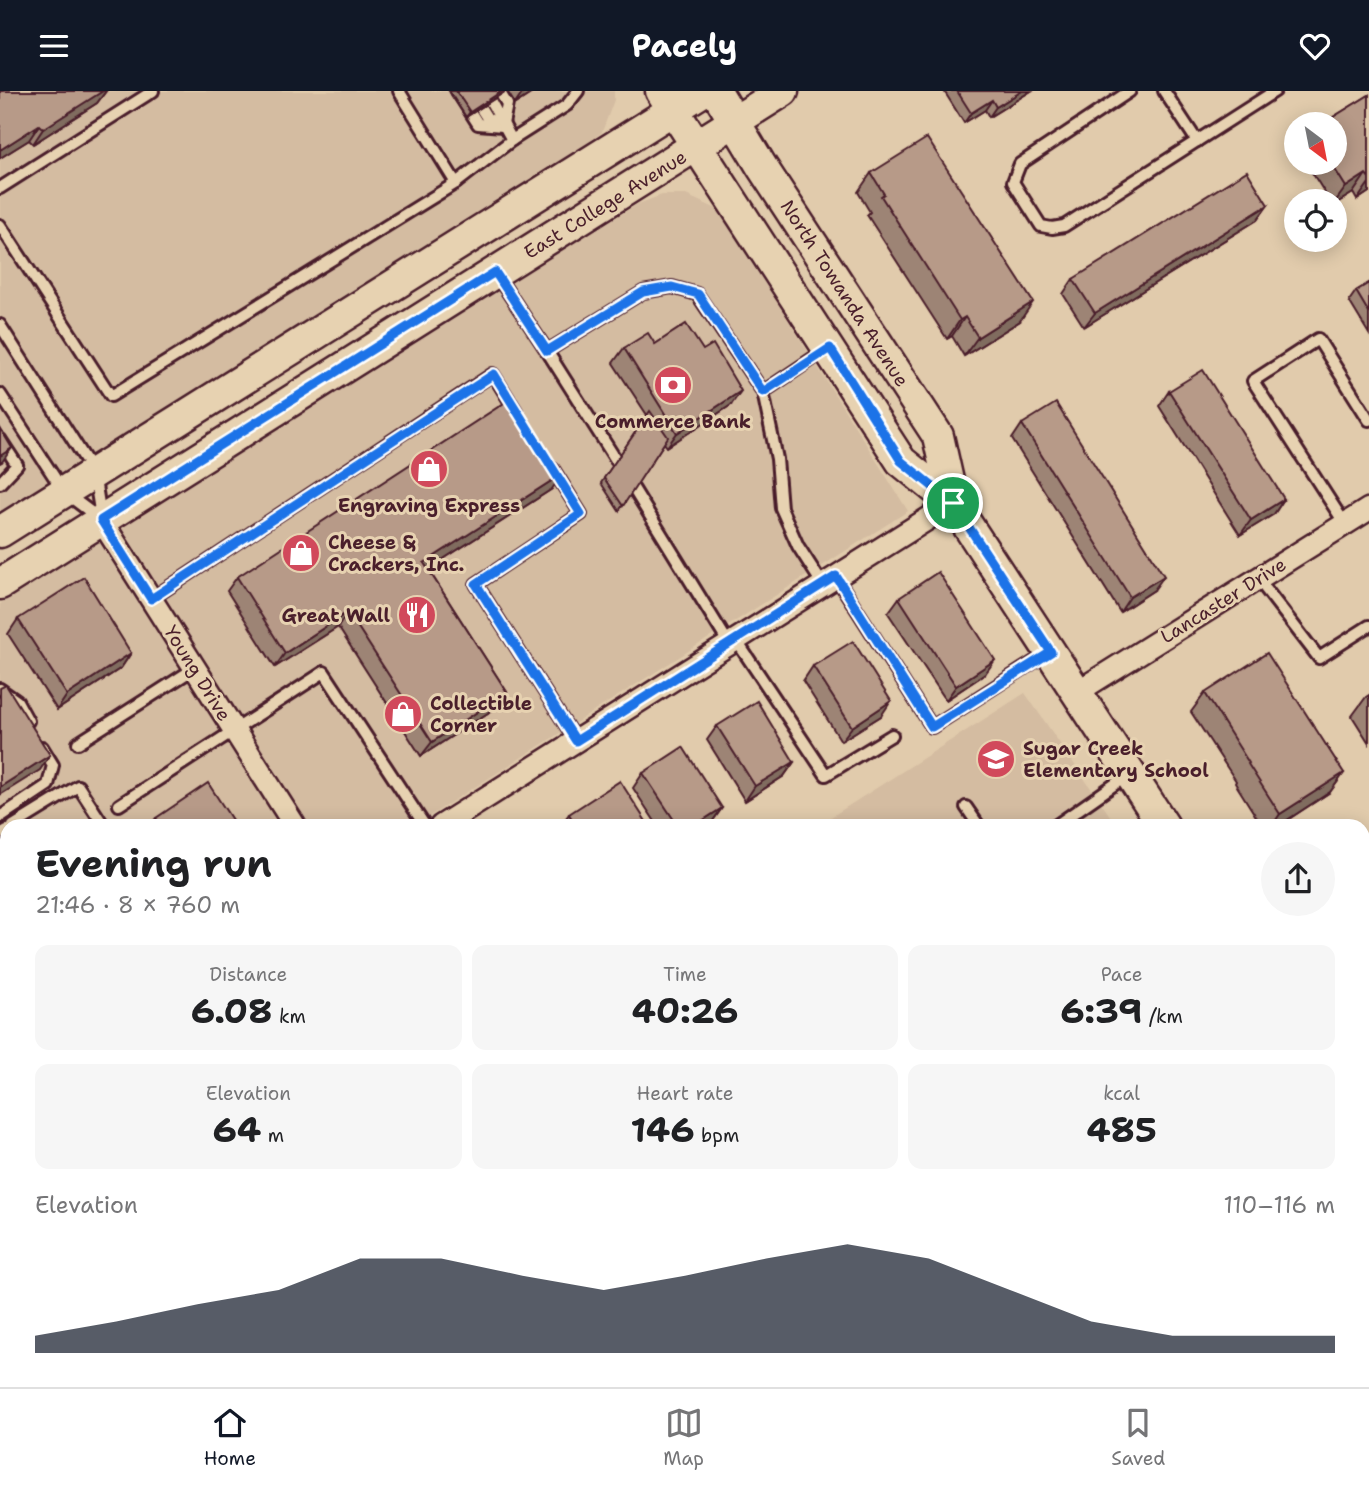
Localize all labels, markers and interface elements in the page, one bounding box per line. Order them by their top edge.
text: Pacely [632,24,737,67]
icon: menu [35,27,73,65]
icon: heart [1296,27,1334,65]
north arrow [1284,112,1348,175]
map controls [1284,112,1347,252]
street label: East College Avenue [519,144,691,265]
button: locate [1284,189,1347,252]
street label: North Towanda Avenue [775,195,914,392]
bank icon: Commerce Bank [652,364,694,406]
place label: Commerce Bank [595,409,751,434]
shop icon: Engraving Express [408,448,450,490]
pin [923,473,983,533]
icon: arrive [934,484,972,522]
place label: Engraving Express [338,493,520,518]
place label: Cheese & Crackers, Inc. [328,530,465,577]
shop icon: Cheese & Crackers, Inc. [280,532,322,574]
street label: Lancaster Drive [1156,552,1291,649]
restaurant icon: Great Wall [396,594,438,636]
place label: Great Wall [281,603,390,628]
street label: Young Drive [158,621,237,726]
place label: Collectible Corner [430,691,532,738]
shop icon: Collectible Corner [382,693,424,735]
place label: Sugar Creek Elementary School [1023,736,1209,783]
school or university icon: Sugar Creek Elementary School [975,738,1017,780]
text: Evening run [35,838,272,889]
button: share [1261,842,1335,916]
text: 21:46 · 8 × 760 m [35,890,240,920]
text: Distance [209,962,287,987]
text: Time [663,962,707,987]
text: Pace [1101,962,1143,987]
text: 6.08 [191,987,272,1034]
text: 40:26 [631,987,739,1034]
text: 6:39 [1060,987,1143,1034]
text: km [272,1004,306,1029]
text: /km [1143,1004,1183,1029]
text: Elevation [206,1081,291,1106]
text: Heart rate [637,1081,733,1106]
text: kcal [1103,1081,1140,1106]
text: 64 [212,1106,261,1153]
text: 146 [631,1106,695,1153]
text: 485 [1086,1106,1157,1153]
text: m [261,1123,284,1148]
text: bpm [695,1123,739,1148]
text: Elevation [35,1190,138,1220]
text: 110–116 m [1224,1190,1335,1220]
tab: Home [204,1404,256,1471]
tab: Map [663,1404,704,1471]
tab: Saved [1111,1404,1165,1471]

